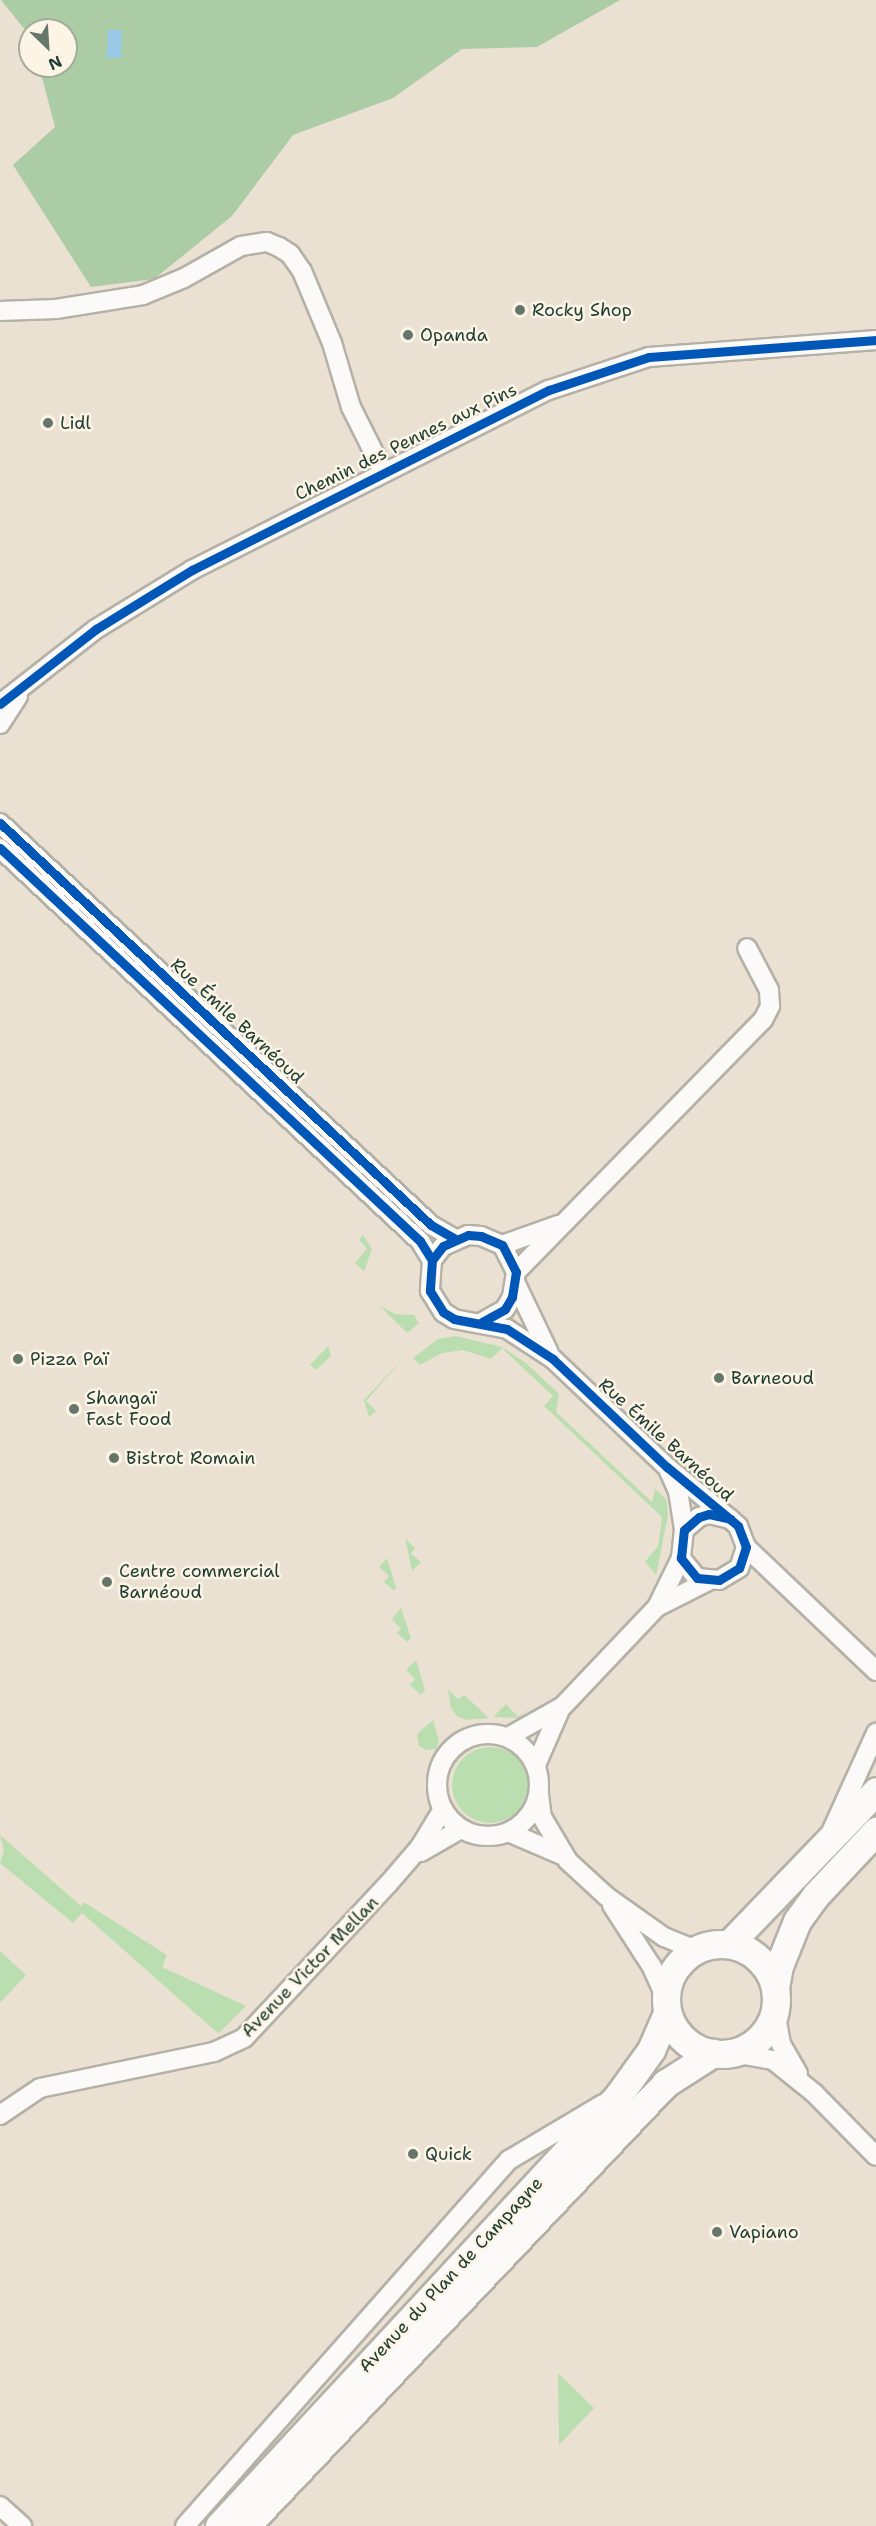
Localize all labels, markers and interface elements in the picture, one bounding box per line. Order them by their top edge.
north arrow [18,18,78,78]
text: N [45,51,65,75]
place label: Rocky Shop [532,299,632,321]
marker: Rocky Shop [513,303,527,317]
place label: Opanda [420,324,488,346]
marker: Opanda [401,328,415,342]
street label: Chemin des Pennes aux Pins [292,379,520,505]
place label: Lidl [60,412,91,434]
marker: Lidl [41,416,55,430]
street label: Rue Émile Barnéoud [166,954,308,1088]
place label: Pizza Paï [30,1348,109,1370]
marker: Pizza Paï [11,1352,25,1366]
place label: Barneoud [731,1367,814,1389]
marker: Barneoud [712,1371,726,1385]
street label: Rue Émile Barnéoud [594,1374,738,1506]
place label: Shangaï Fast Food [86,1388,172,1430]
marker: Shangaï Fast Food [67,1402,81,1416]
place label: Bistrot Romain [126,1447,255,1469]
marker: Bistrot Romain [107,1451,121,1465]
place label: Centre commercial Barnéoud [119,1561,280,1604]
marker: Centre commercial Barnéoud [100,1575,114,1589]
street label: Avenue Victor Mellan [237,1892,383,2042]
place label: Quick [425,2143,472,2165]
marker: Quick [406,2147,420,2161]
street label: Avenue du Plan de Campagne [355,2173,547,2377]
place label: Vapiano [729,2221,799,2243]
marker: Vapiano [710,2225,724,2239]

